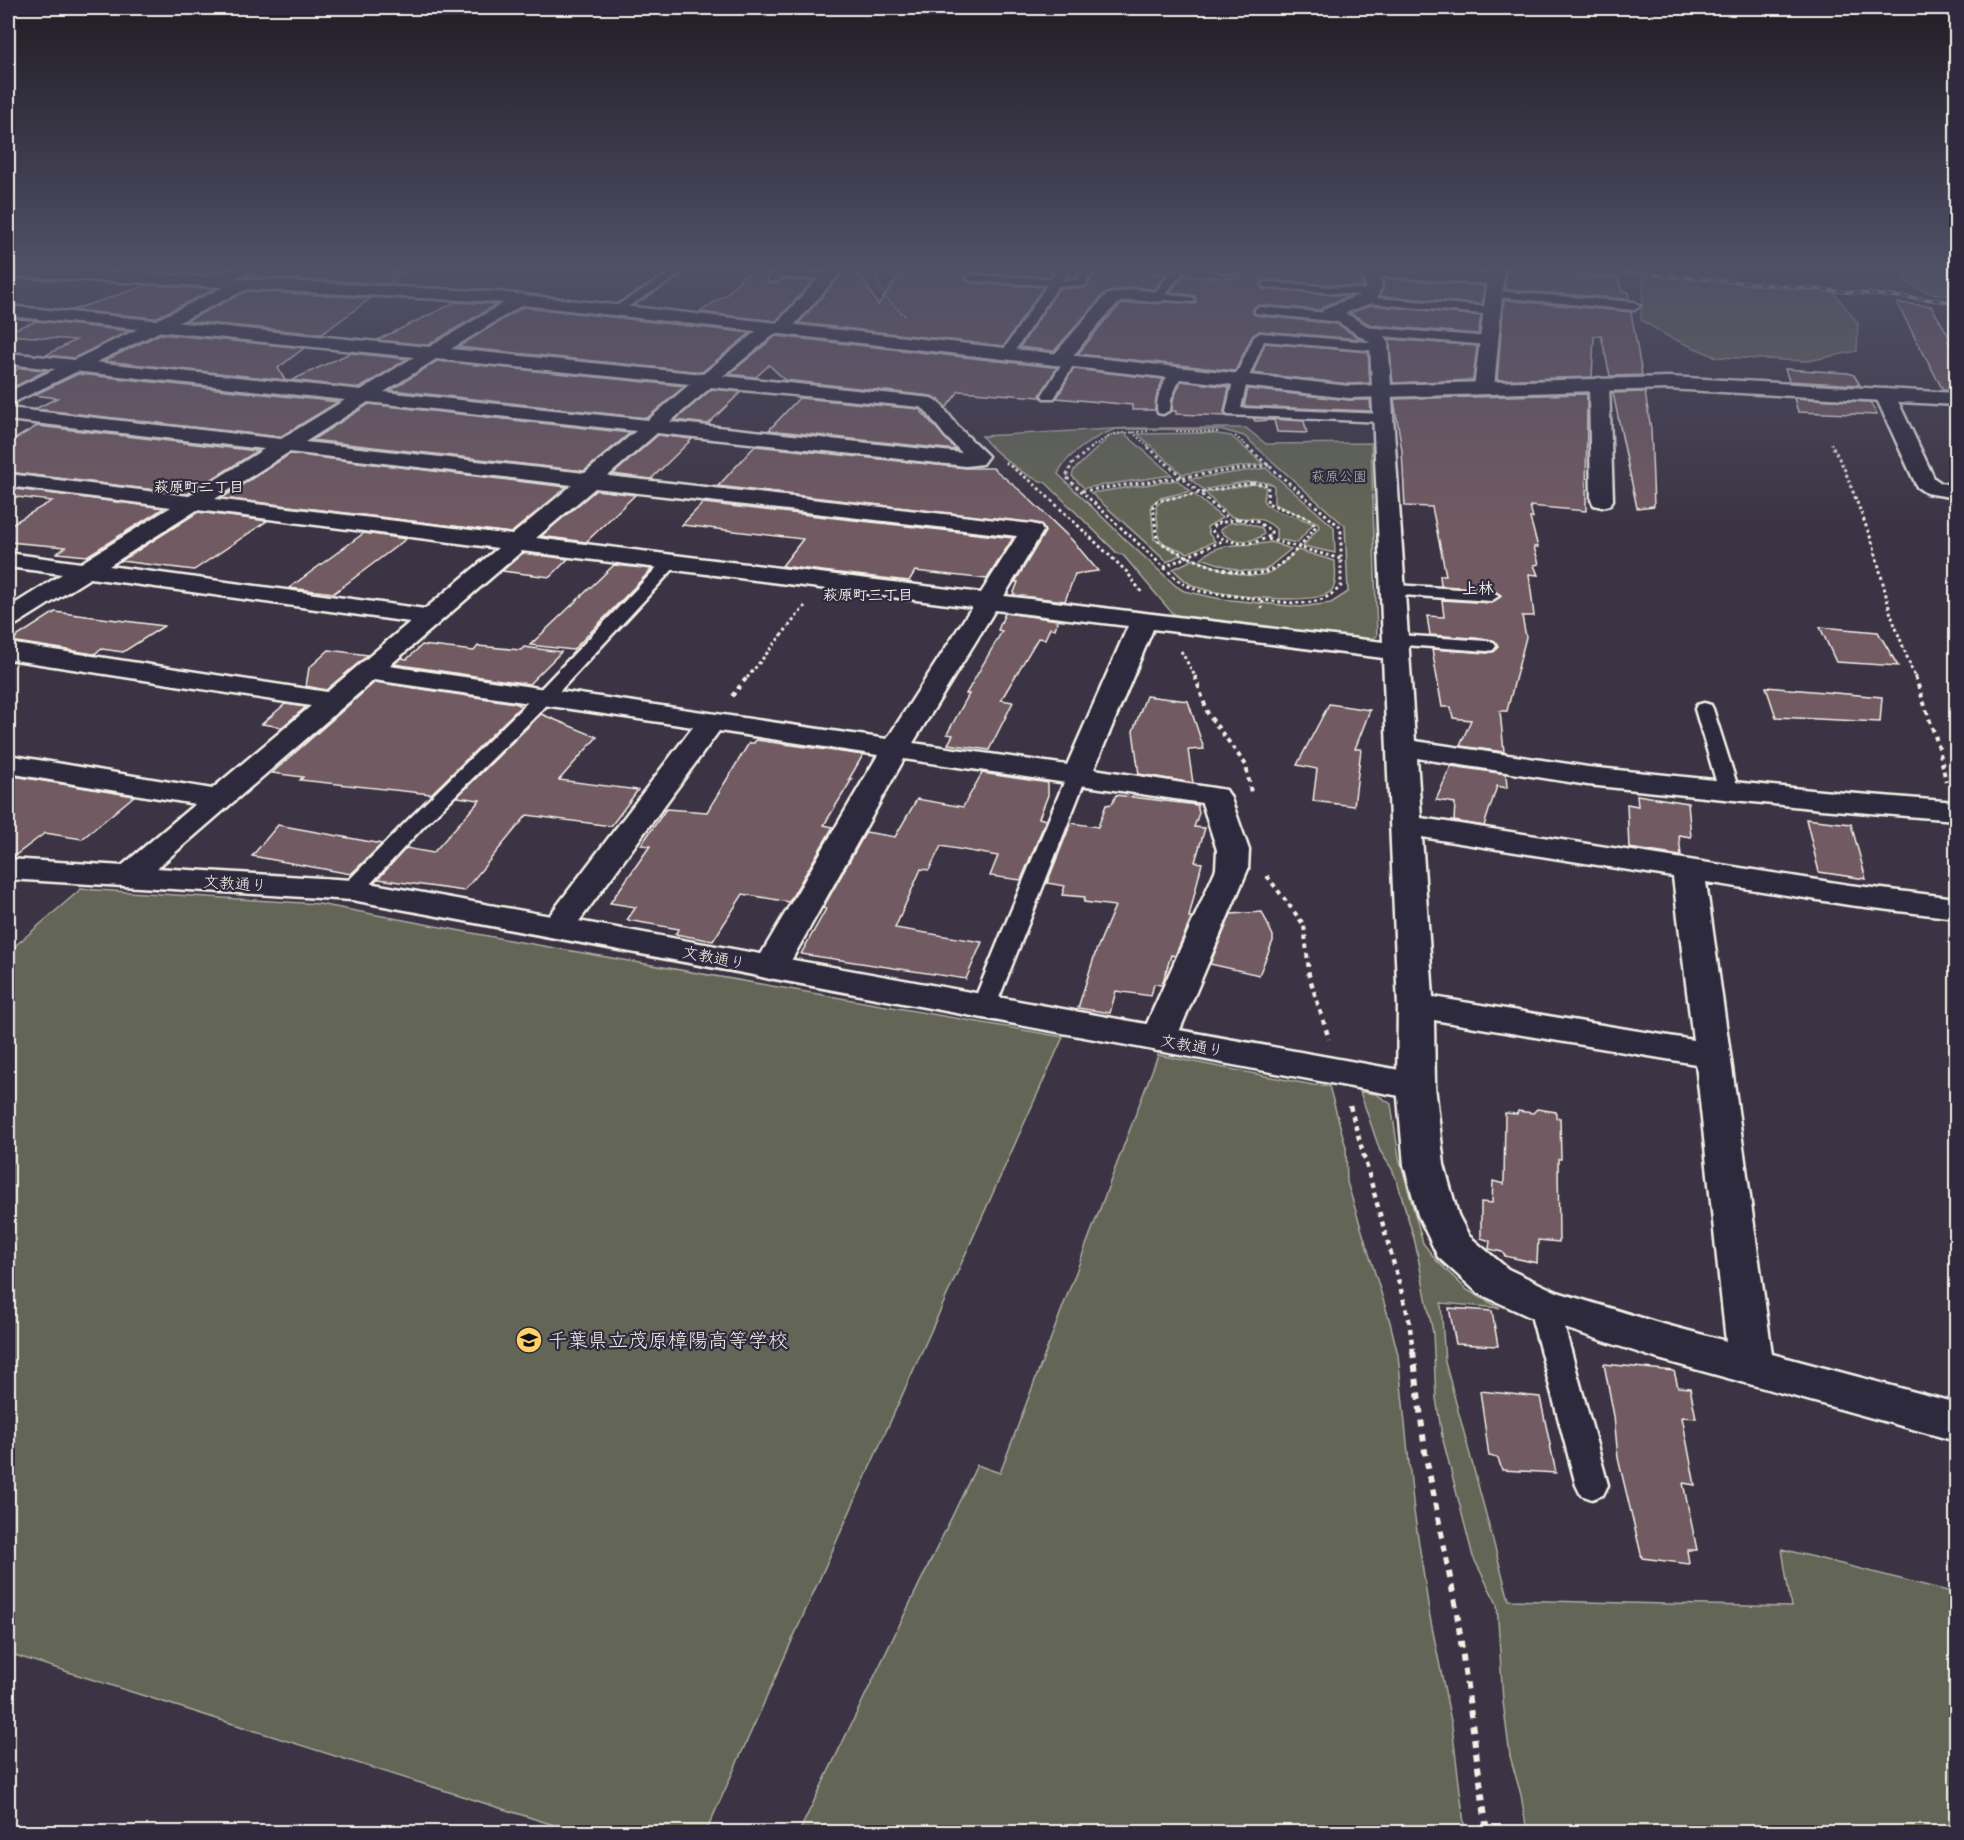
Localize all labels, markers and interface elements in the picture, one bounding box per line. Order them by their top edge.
park label: 萩原公園 [1311,468,1367,485]
district label: 萩原町二丁目 [154,478,244,496]
district label: 上林 [1462,580,1494,598]
district label: 萩原町三丁目 [823,586,913,604]
street label: 文教通り [202,873,267,895]
street label: 文教通り [681,943,747,973]
street label: 文教通り [1159,1032,1225,1060]
school or university icon: 千葉県立茂原樟陽高等学校 [514,1325,544,1355]
place label: 千葉県立茂原樟陽高等学校 [548,1329,788,1352]

